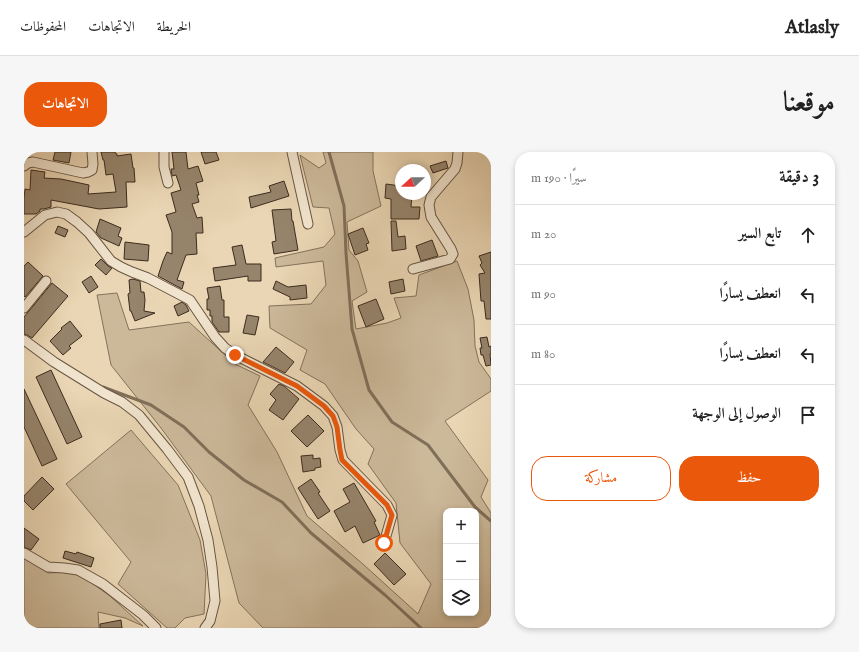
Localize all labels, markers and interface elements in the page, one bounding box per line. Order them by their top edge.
text: Atlasly [785,16,839,40]
text: المحفوظات [20,18,66,36]
text: الاتجاهات [88,18,135,36]
text: الخريطة [157,18,191,36]
button: الاتجاهات [24,82,107,127]
text: موقعنا [783,86,835,121]
north arrow [395,164,431,200]
text: 3 دقيقة [779,167,819,188]
text: سيرًا · 190 m [531,170,587,187]
text: تابع السير [739,224,781,243]
icon: ahead [797,224,819,246]
text: 20 m [531,226,556,243]
text: انعطف يسارًا [719,284,781,303]
icon: left [797,284,819,306]
text: 90 m [531,286,556,303]
text: انعطف يسارًا [719,344,781,363]
icon: left [797,344,819,366]
route end [226,346,244,364]
text: 80 m [531,346,555,363]
text: الوصول إلى الوجهة [692,404,781,423]
icon: arrive [797,404,819,426]
button: مشاركة [531,456,671,501]
button: حفظ [679,456,819,501]
map controls [443,508,479,616]
button: + [443,508,479,544]
route start [375,534,393,552]
button: − [443,544,479,580]
button: layers [443,580,479,616]

